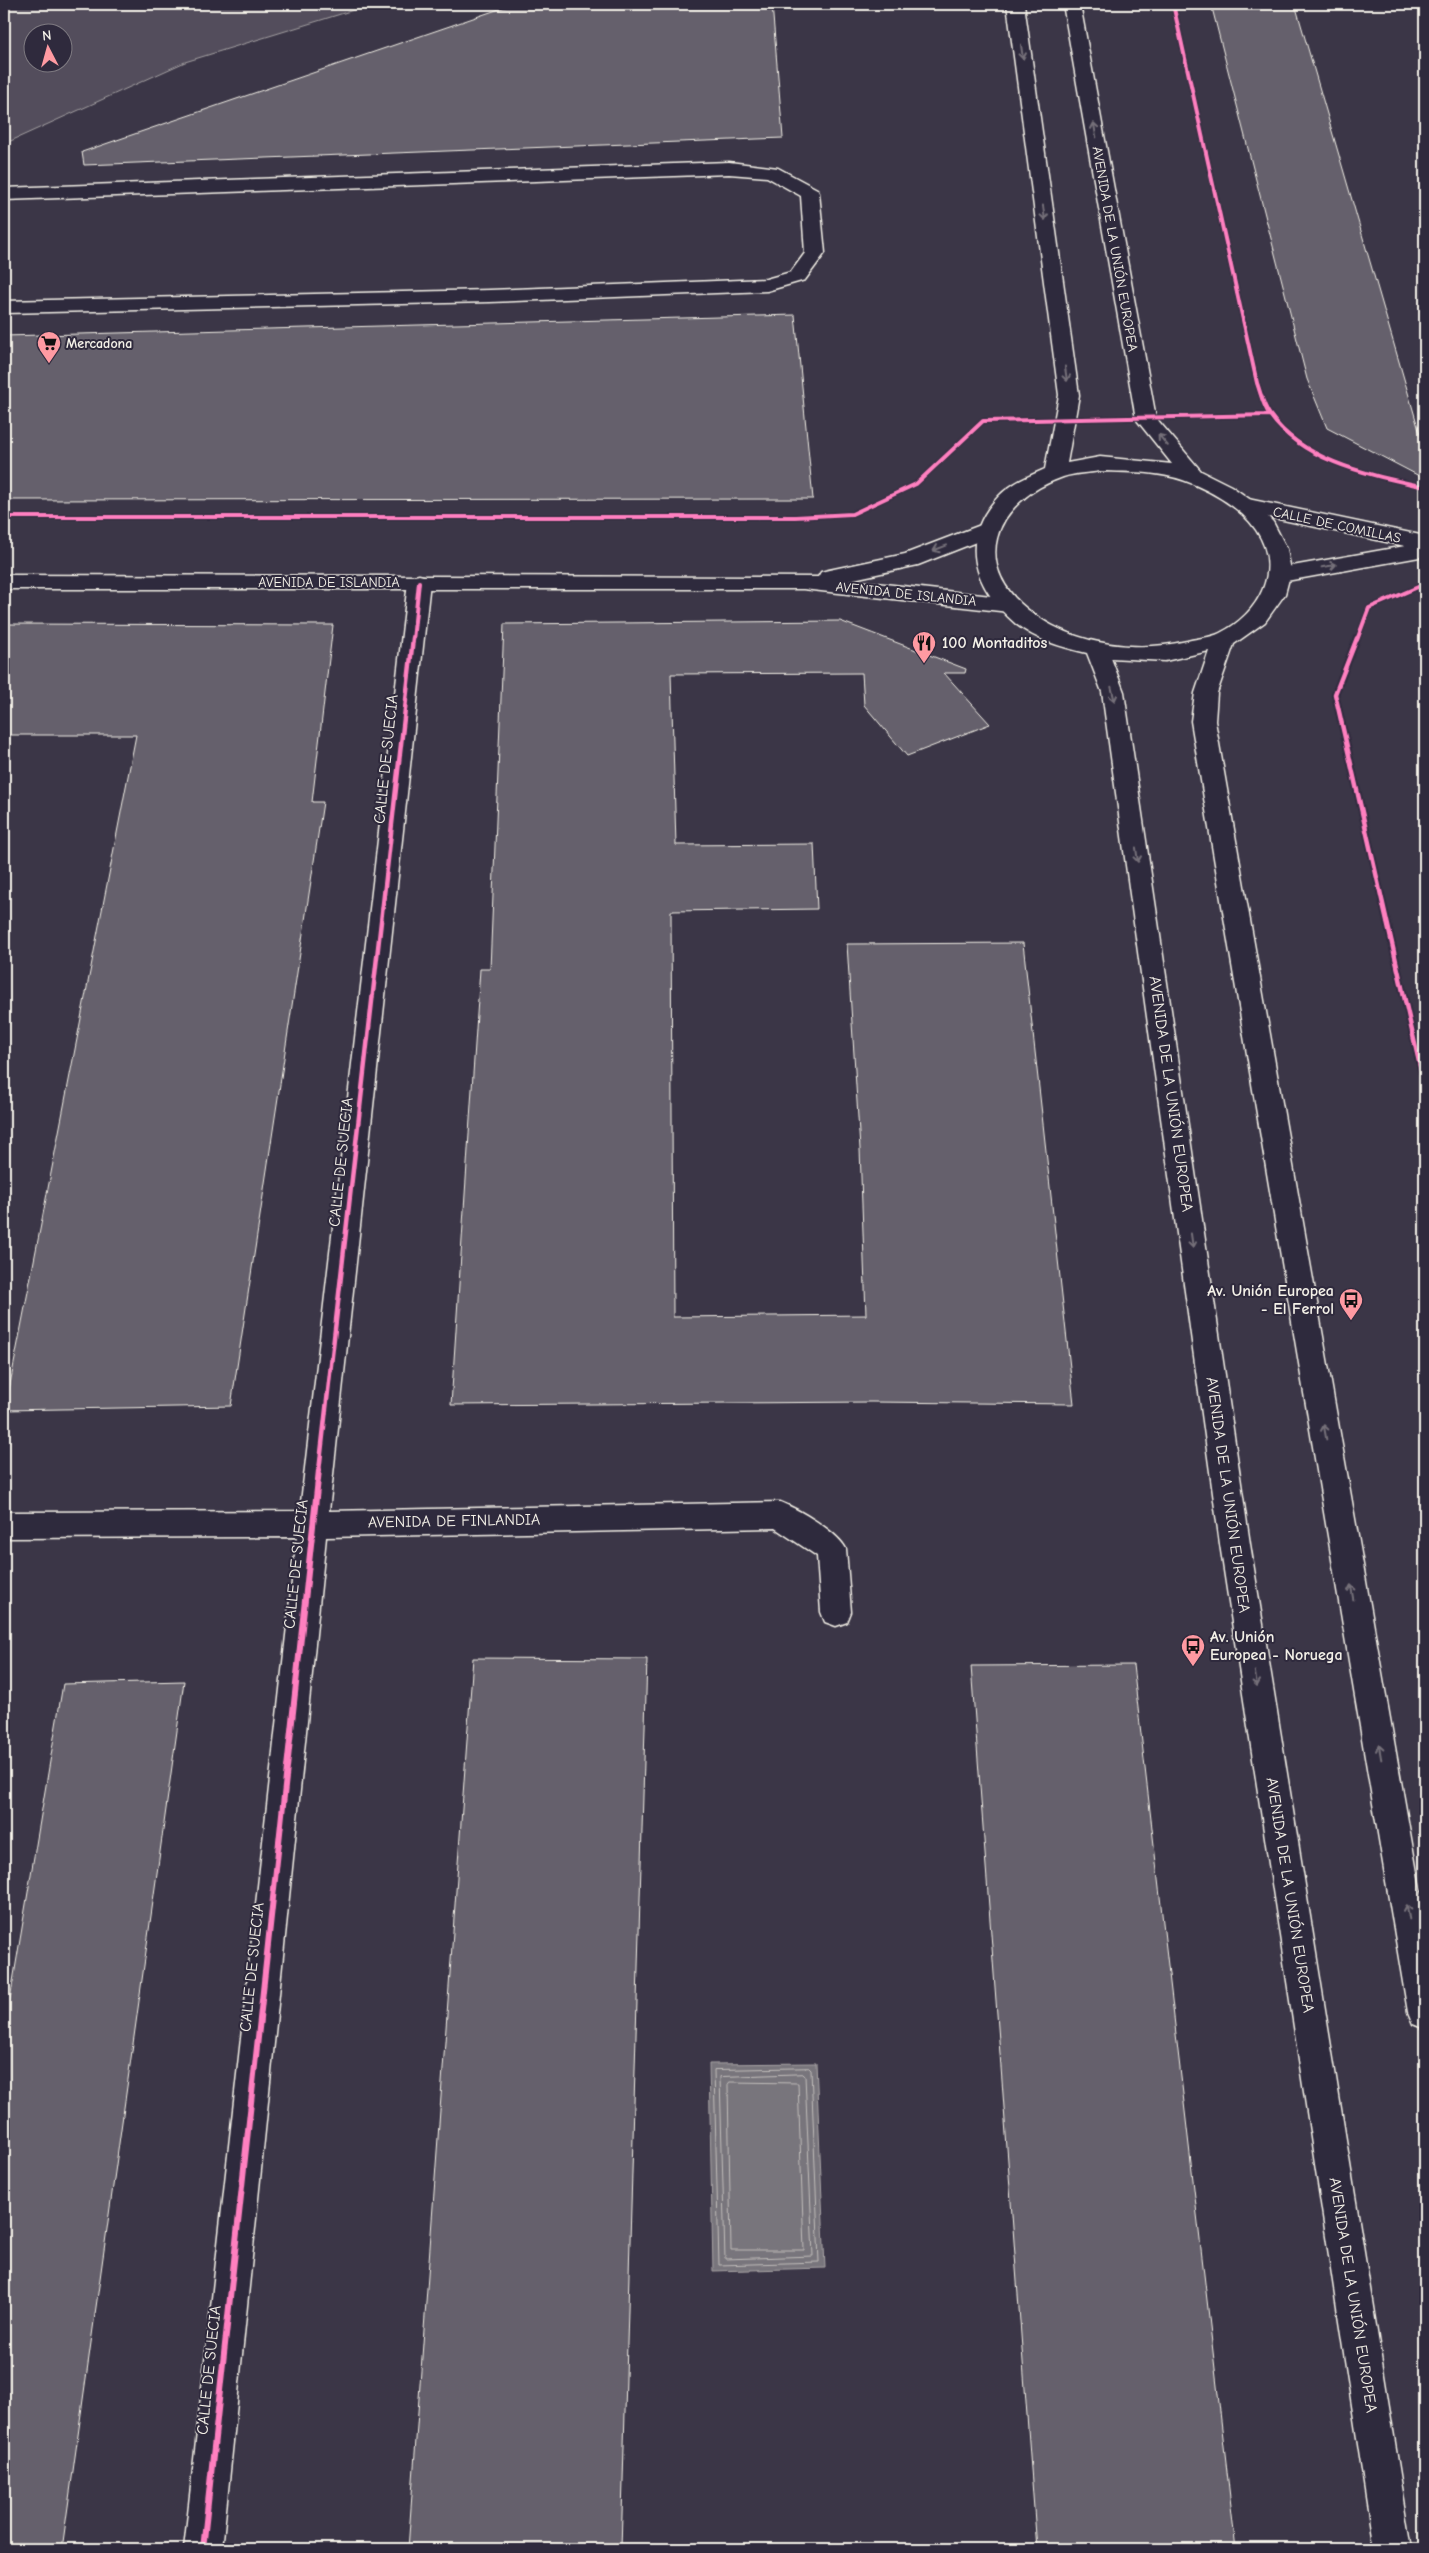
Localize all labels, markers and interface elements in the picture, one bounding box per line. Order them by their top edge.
north arrow [22,22,72,72]
text: N [41,27,52,44]
one-way arrow [1017,44,1027,60]
one-way arrow [1090,123,1100,139]
street label: AVENIDA DE LA UNIÓN EUROPEA [1089,145,1141,353]
one-way arrow [1039,205,1049,221]
supermarket icon: Mercadona [36,330,62,364]
place label: Mercadona [66,335,132,352]
one-way arrow [1062,366,1072,382]
one-way arrow [1157,433,1169,446]
street label: CALLE DE COMILLAS [1271,503,1403,547]
one-way arrow [933,544,948,553]
one-way arrow [1320,561,1336,571]
street label: AVENIDA DE ISLANDIA [258,574,400,591]
street label: AVENIDA DE ISLANDIA [835,578,977,610]
restaurant icon: 100 Montaditos [911,630,937,664]
place label: 100 Montaditos [942,634,1048,652]
one-way arrow [1109,686,1118,702]
street label: CALLE DE SUECIA [370,693,402,825]
one-way arrow [1132,847,1142,863]
street label: AVENIDA DE LA UNIÓN EUROPEA [1146,975,1197,1213]
street label: CALLE DE SUECIA [325,1096,357,1228]
one-way arrow [1187,1233,1197,1249]
place label: Av. Unión Europea - El Ferrol [1207,1282,1334,1318]
bus stop icon: Av. Unión Europea - El Ferrol [1338,1287,1364,1321]
street label: AVENIDA DE LA UNIÓN EUROPEA [1203,1376,1254,1614]
one-way arrow [1319,1424,1329,1440]
street label: CALLE DE SUECIA [280,1498,312,1630]
street label: AVENIDA DE FINLANDIA [368,1510,540,1532]
one-way arrow [1347,1584,1357,1600]
place label: Av. Unión Europea - Noruega [1210,1628,1343,1664]
bus stop icon: Av. Unión Europea - Noruega [1180,1633,1206,1667]
one-way arrow [1251,1670,1261,1686]
one-way arrow [1375,1744,1385,1760]
street label: AVENIDA DE LA UNIÓN EUROPEA [1262,1776,1318,2014]
street label: CALLE DE SUECIA [236,1901,268,2033]
one-way arrow [1402,1904,1412,1920]
street label: AVENIDA DE LA UNIÓN EUROPEA [1325,2176,1381,2414]
street label: CALLE DE SUECIA [193,2304,225,2436]

